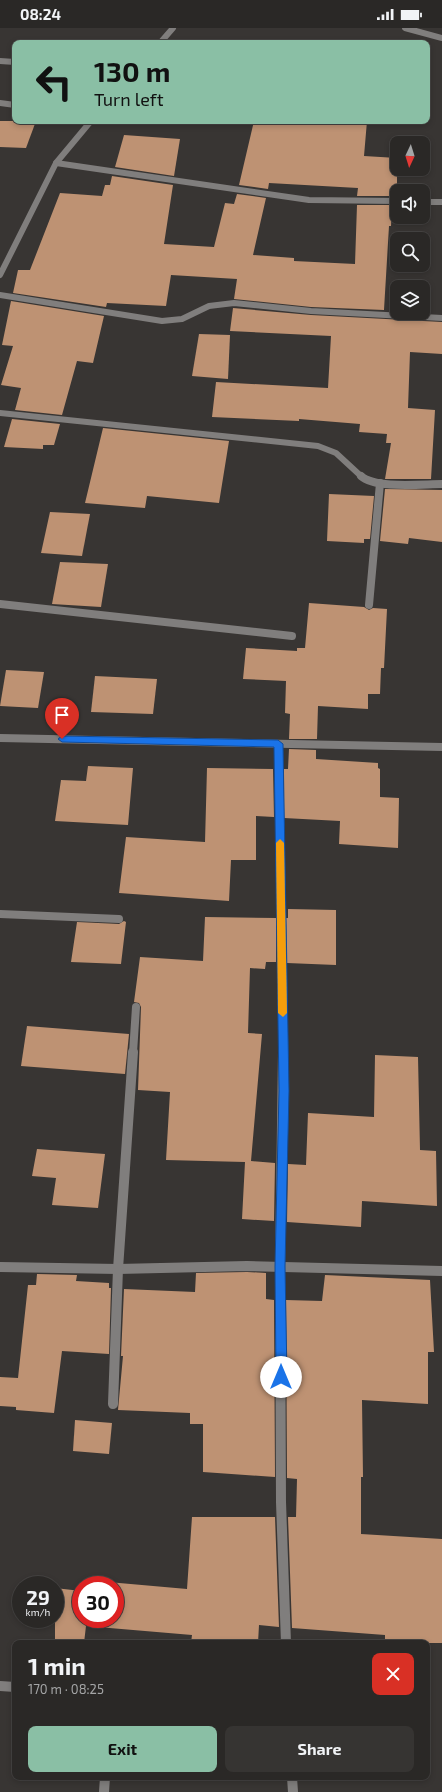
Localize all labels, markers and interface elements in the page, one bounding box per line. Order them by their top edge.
text: 08:24 [20,5,61,23]
text: 130 m [94,54,170,88]
icon: left [28,56,80,108]
text: Turn left [94,88,164,110]
north arrow [390,136,430,176]
map controls [390,136,430,320]
button: sound [390,184,430,224]
button: search [390,232,430,272]
button: layers [390,280,430,320]
pin [45,698,79,739]
icon: arrive [51,704,73,726]
position arrow [260,1356,302,1398]
speed limit sign: 30 [72,1576,124,1628]
text: 29 [26,1585,50,1609]
text: km/h [26,1606,50,1618]
text: 1 min [28,1651,86,1680]
button: close [372,1653,414,1695]
text: 170 m · 08:25 [28,1681,104,1697]
button: Exit [28,1726,217,1772]
button: Share [225,1726,414,1772]

